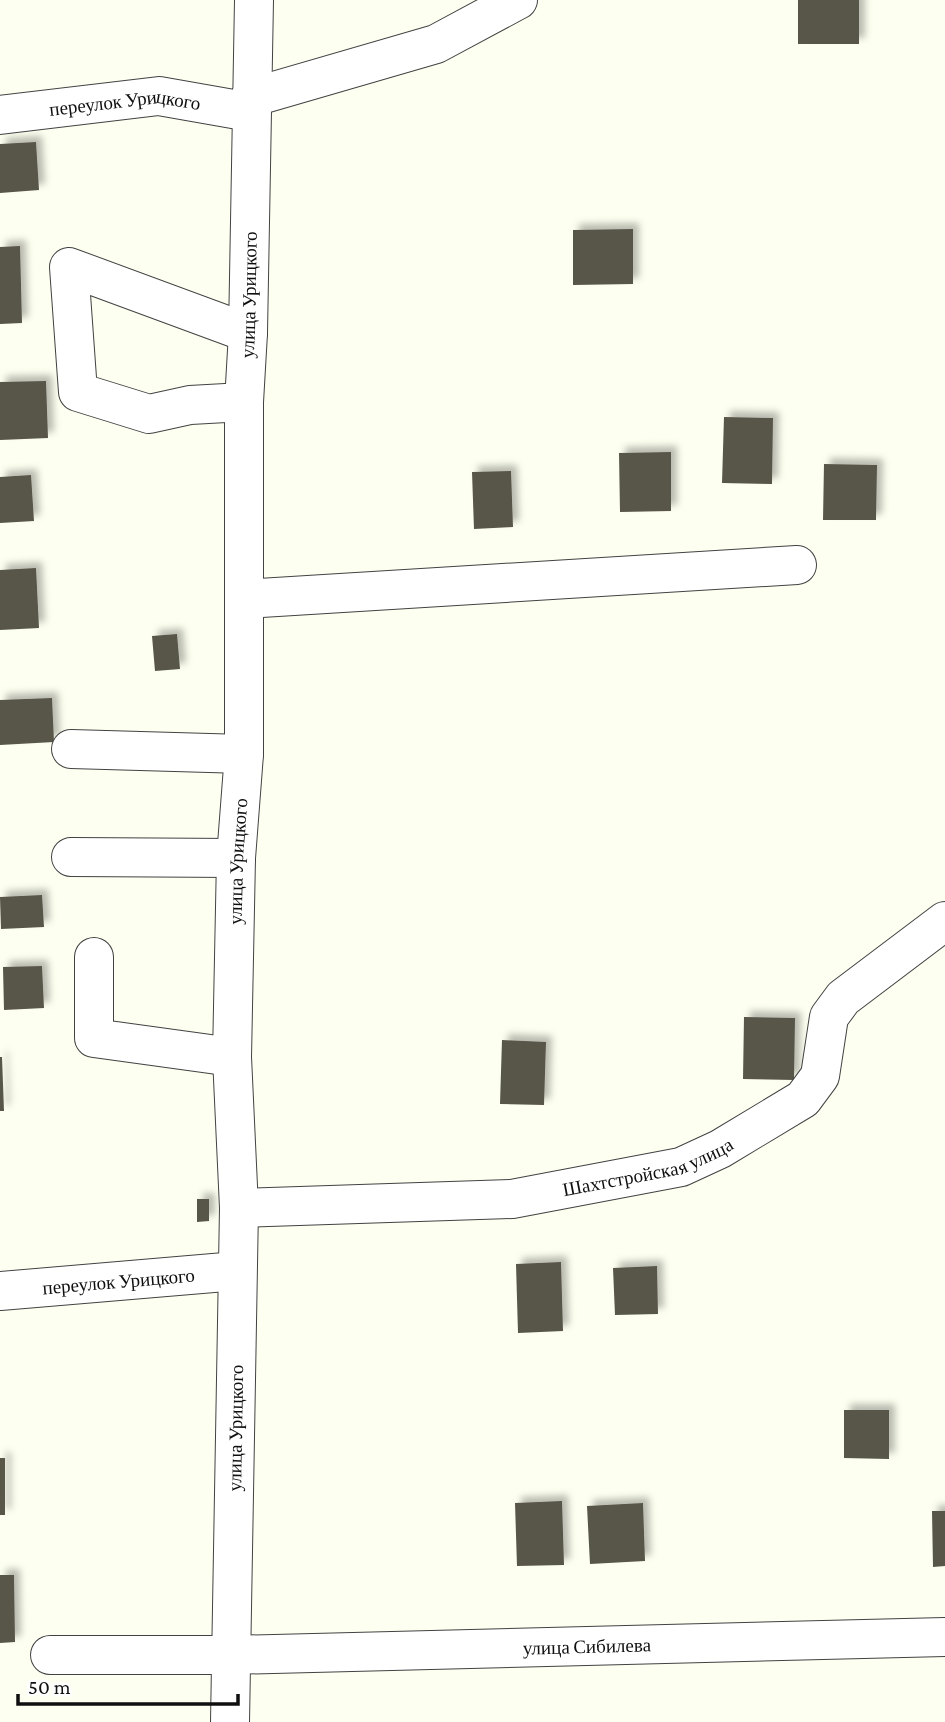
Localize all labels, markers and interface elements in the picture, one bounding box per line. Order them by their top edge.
street label: переулок Урицкого [48,86,202,120]
street label: улица Урицкого [237,231,261,359]
street label: улица Урицкого [225,797,252,925]
street label: Шахтстройская улица [561,1133,737,1200]
street label: переулок Урицкого [42,1265,196,1298]
street label: улица Урицкого [224,1365,247,1492]
street label: улица Сибилева [523,1634,652,1659]
scale bar [18,1662,238,1706]
text: 50 m [28,1675,71,1699]

